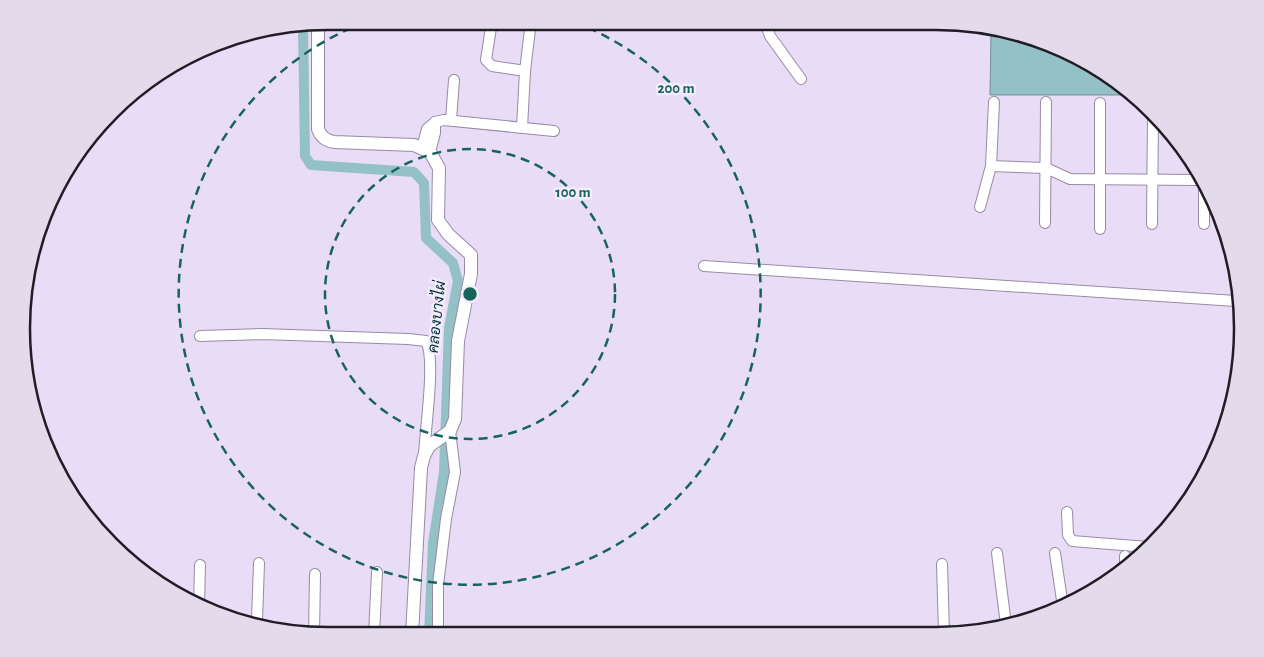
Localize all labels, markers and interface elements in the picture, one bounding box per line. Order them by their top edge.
text: 200 m [657,81,695,96]
text: 100 m [555,185,591,200]
water label: คลองบางไผ่ [423,279,448,354]
centre of rings [461,285,479,303]

